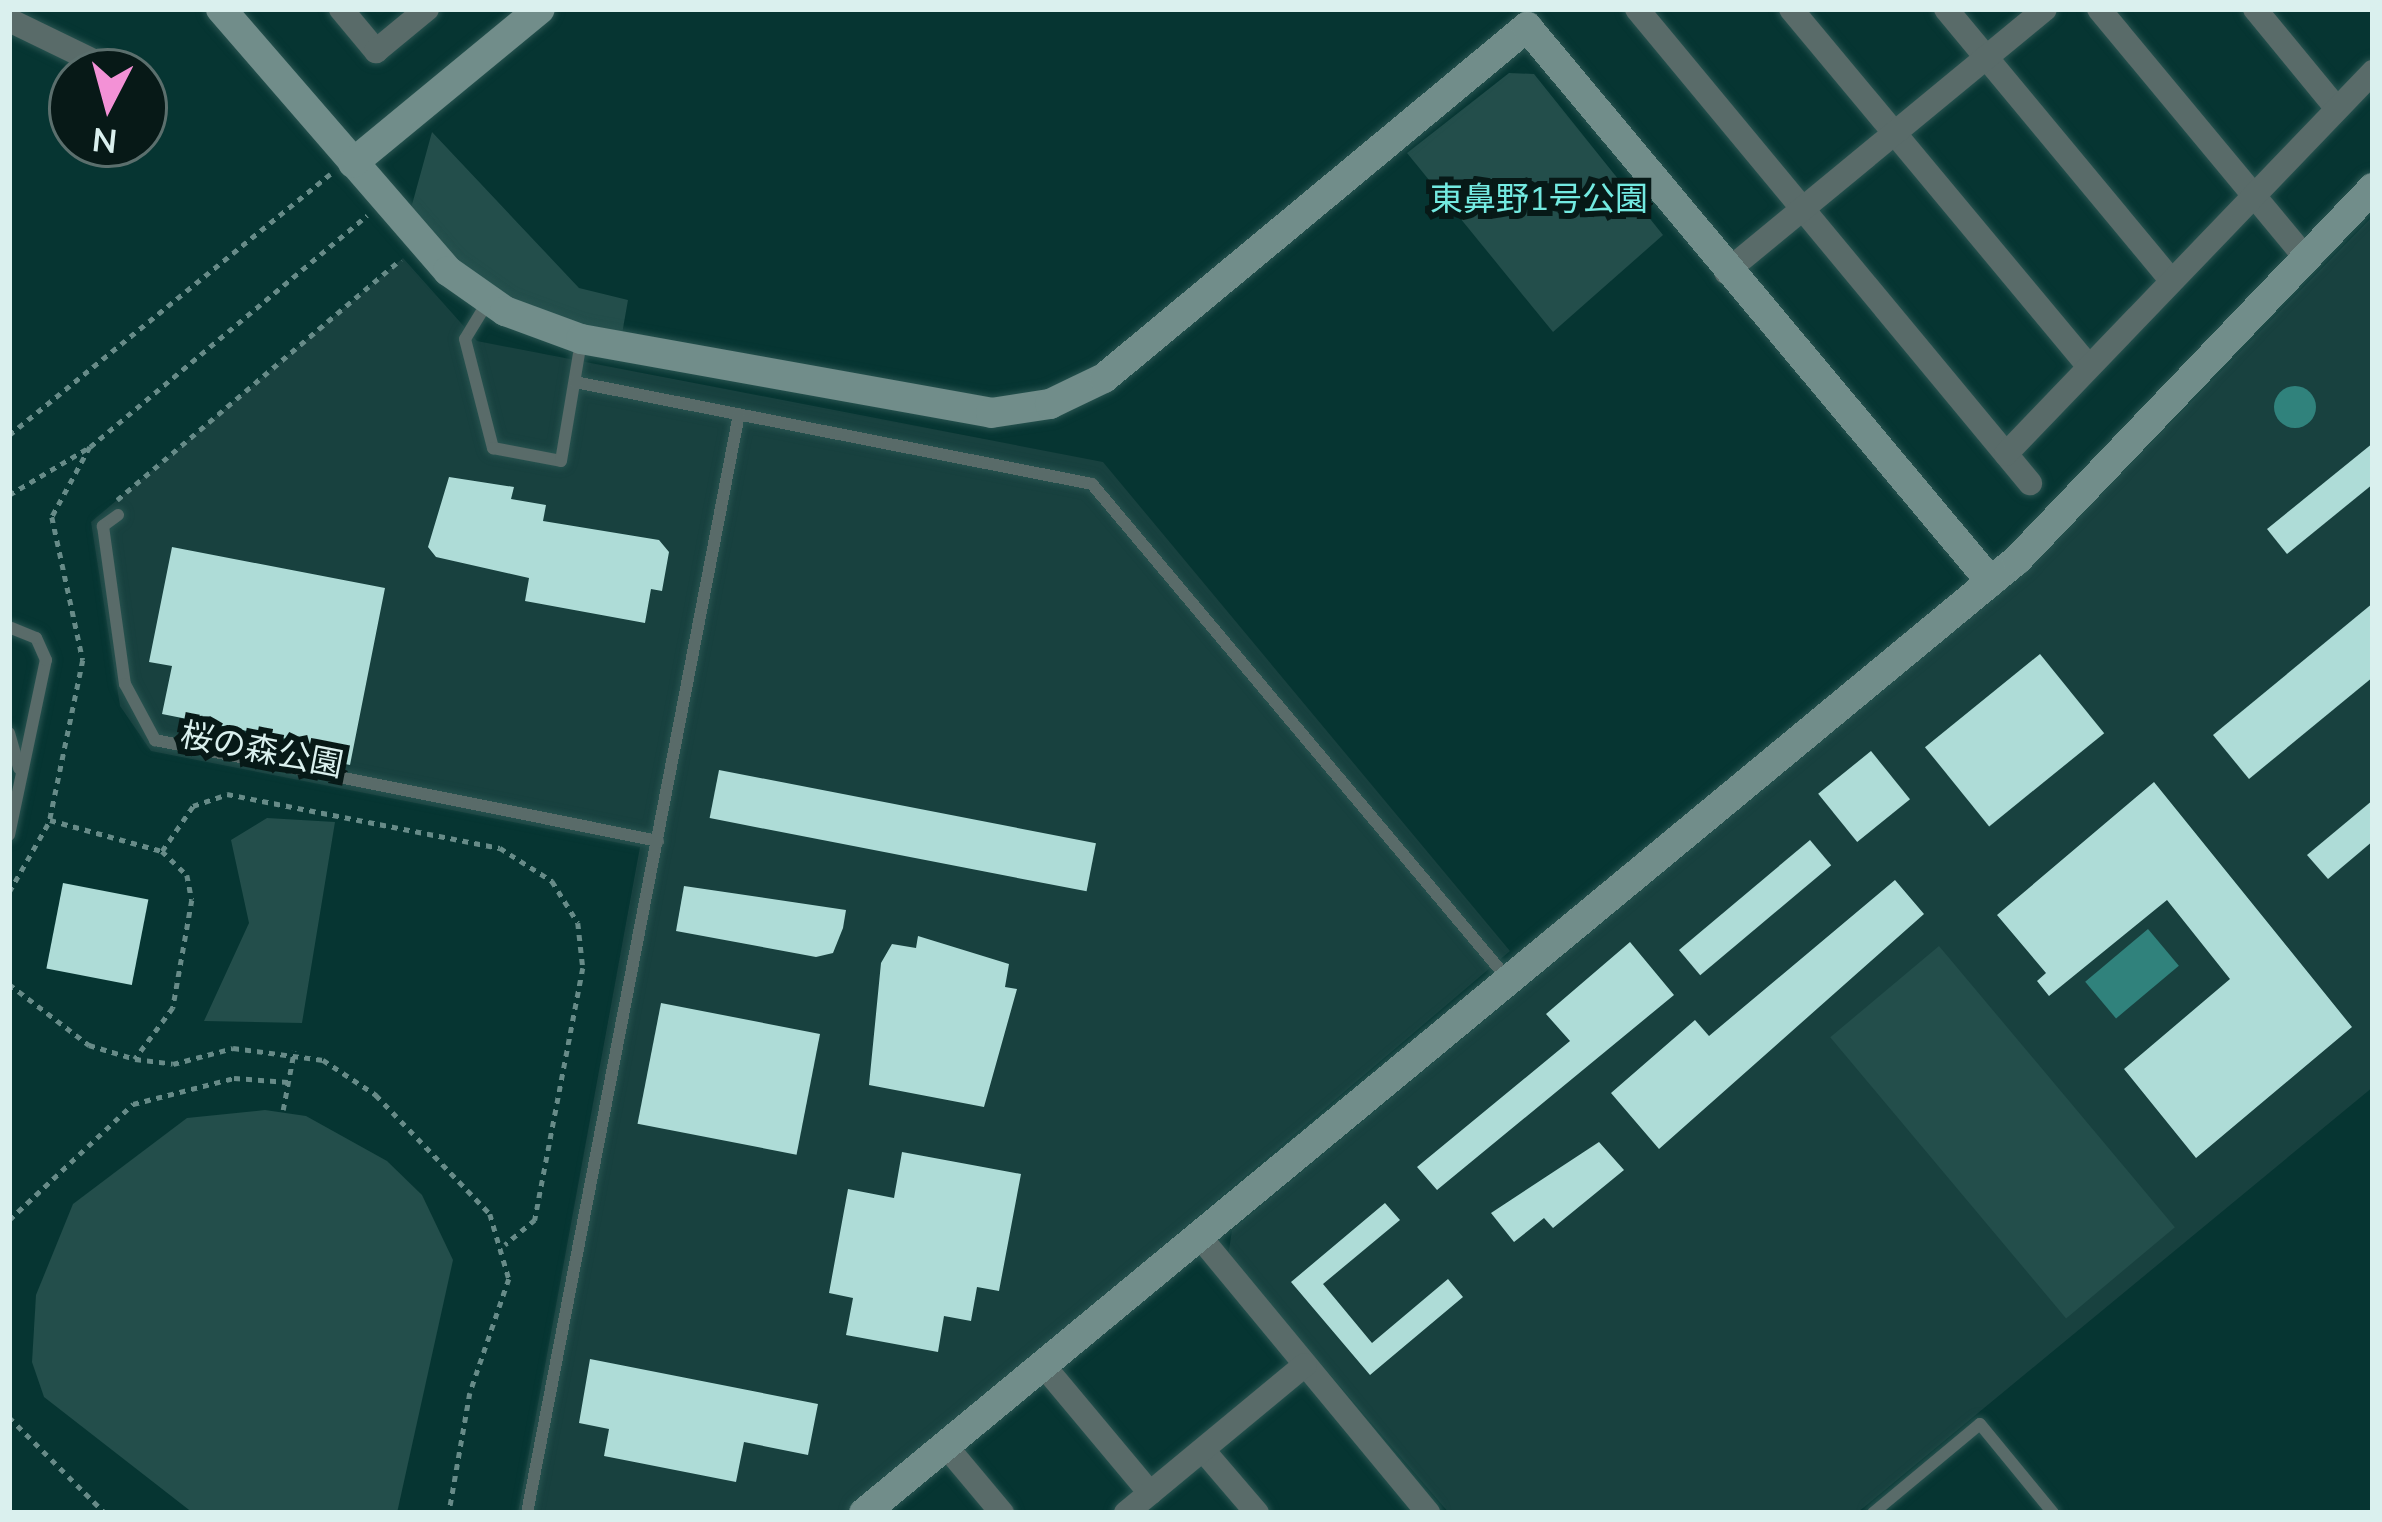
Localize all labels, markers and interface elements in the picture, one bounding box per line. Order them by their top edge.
north arrow [48,48,168,168]
text: N [90,120,119,163]
park label: 東鼻野1号公園 [1430,178,1648,218]
street label: 桜の森公園 [177,714,347,784]

